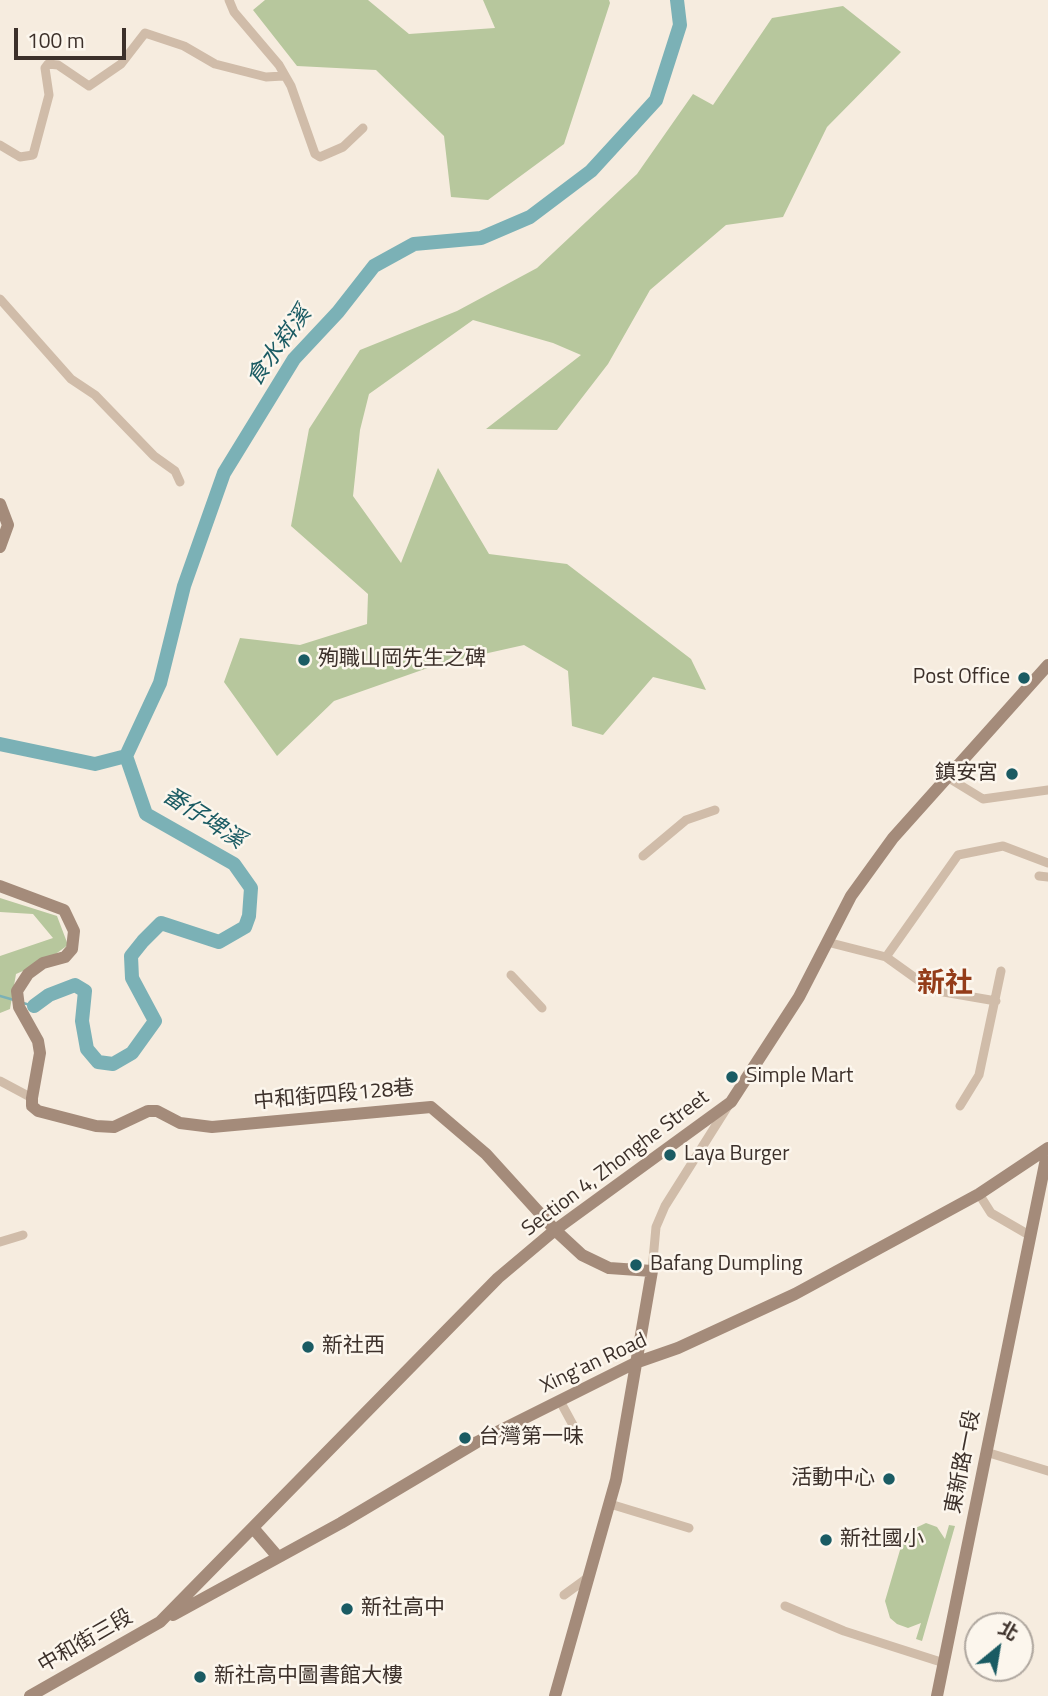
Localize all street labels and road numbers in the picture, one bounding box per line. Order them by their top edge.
street label: 中和街四段128巷 [253,1076,415,1116]
street label: Section 4, Zhonghe Street [518,1085,714,1243]
street label: Xing'an Road [537,1328,651,1400]
street label: 東新路一段 [942,1408,986,1516]
street label: 中和街三段 [34,1605,138,1679]

